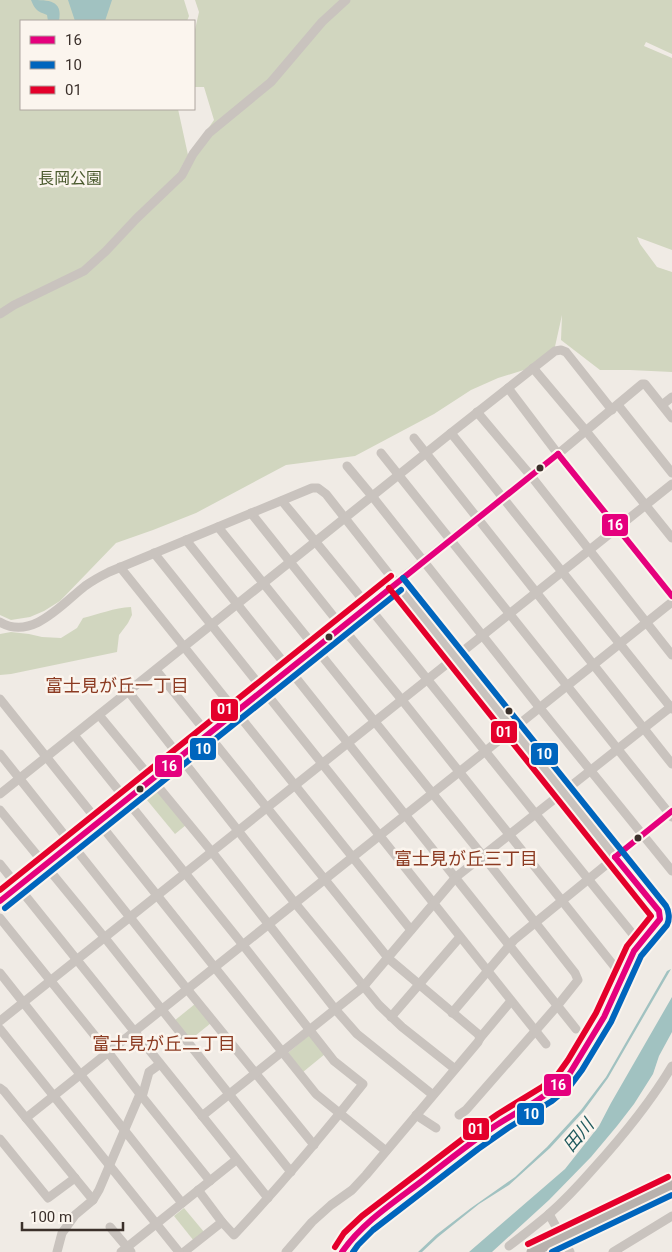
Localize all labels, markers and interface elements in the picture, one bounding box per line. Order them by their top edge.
legend [20,20,195,110]
text: 16 [65,31,82,49]
text: 10 [65,56,82,74]
text: 01 [65,81,82,99]
park label: 長岡公園 [38,169,102,188]
unlabelled marker [535,463,545,473]
line badge: 16 [601,513,629,537]
text: 16 [607,517,623,533]
unlabelled marker [324,632,334,642]
district label: 富士見が丘一丁目 [45,675,189,696]
line badge: 01 [210,698,239,722]
text: 01 [217,701,233,717]
unlabelled marker [504,706,514,716]
line badge: 01 [490,720,518,744]
text: 01 [496,724,512,740]
line badge: 10 [189,737,217,761]
text: 10 [195,741,211,757]
line badge: 10 [530,742,559,766]
text: 10 [536,746,552,762]
line badge: 16 [154,754,183,778]
text: 16 [161,758,177,774]
unlabelled marker [135,784,145,794]
unlabelled marker [633,833,643,843]
district label: 富士見が丘三丁目 [394,848,538,869]
district label: 富士見が丘二丁目 [92,1033,236,1054]
line badge: 16 [543,1073,572,1097]
text: 16 [550,1077,566,1093]
line badge: 10 [516,1102,545,1126]
text: 10 [523,1106,539,1122]
water label: 田川 [558,1113,599,1156]
line badge: 01 [462,1117,490,1141]
text: 01 [468,1121,484,1137]
scale bar [22,1200,124,1232]
text: 100 m [30,1208,72,1226]

